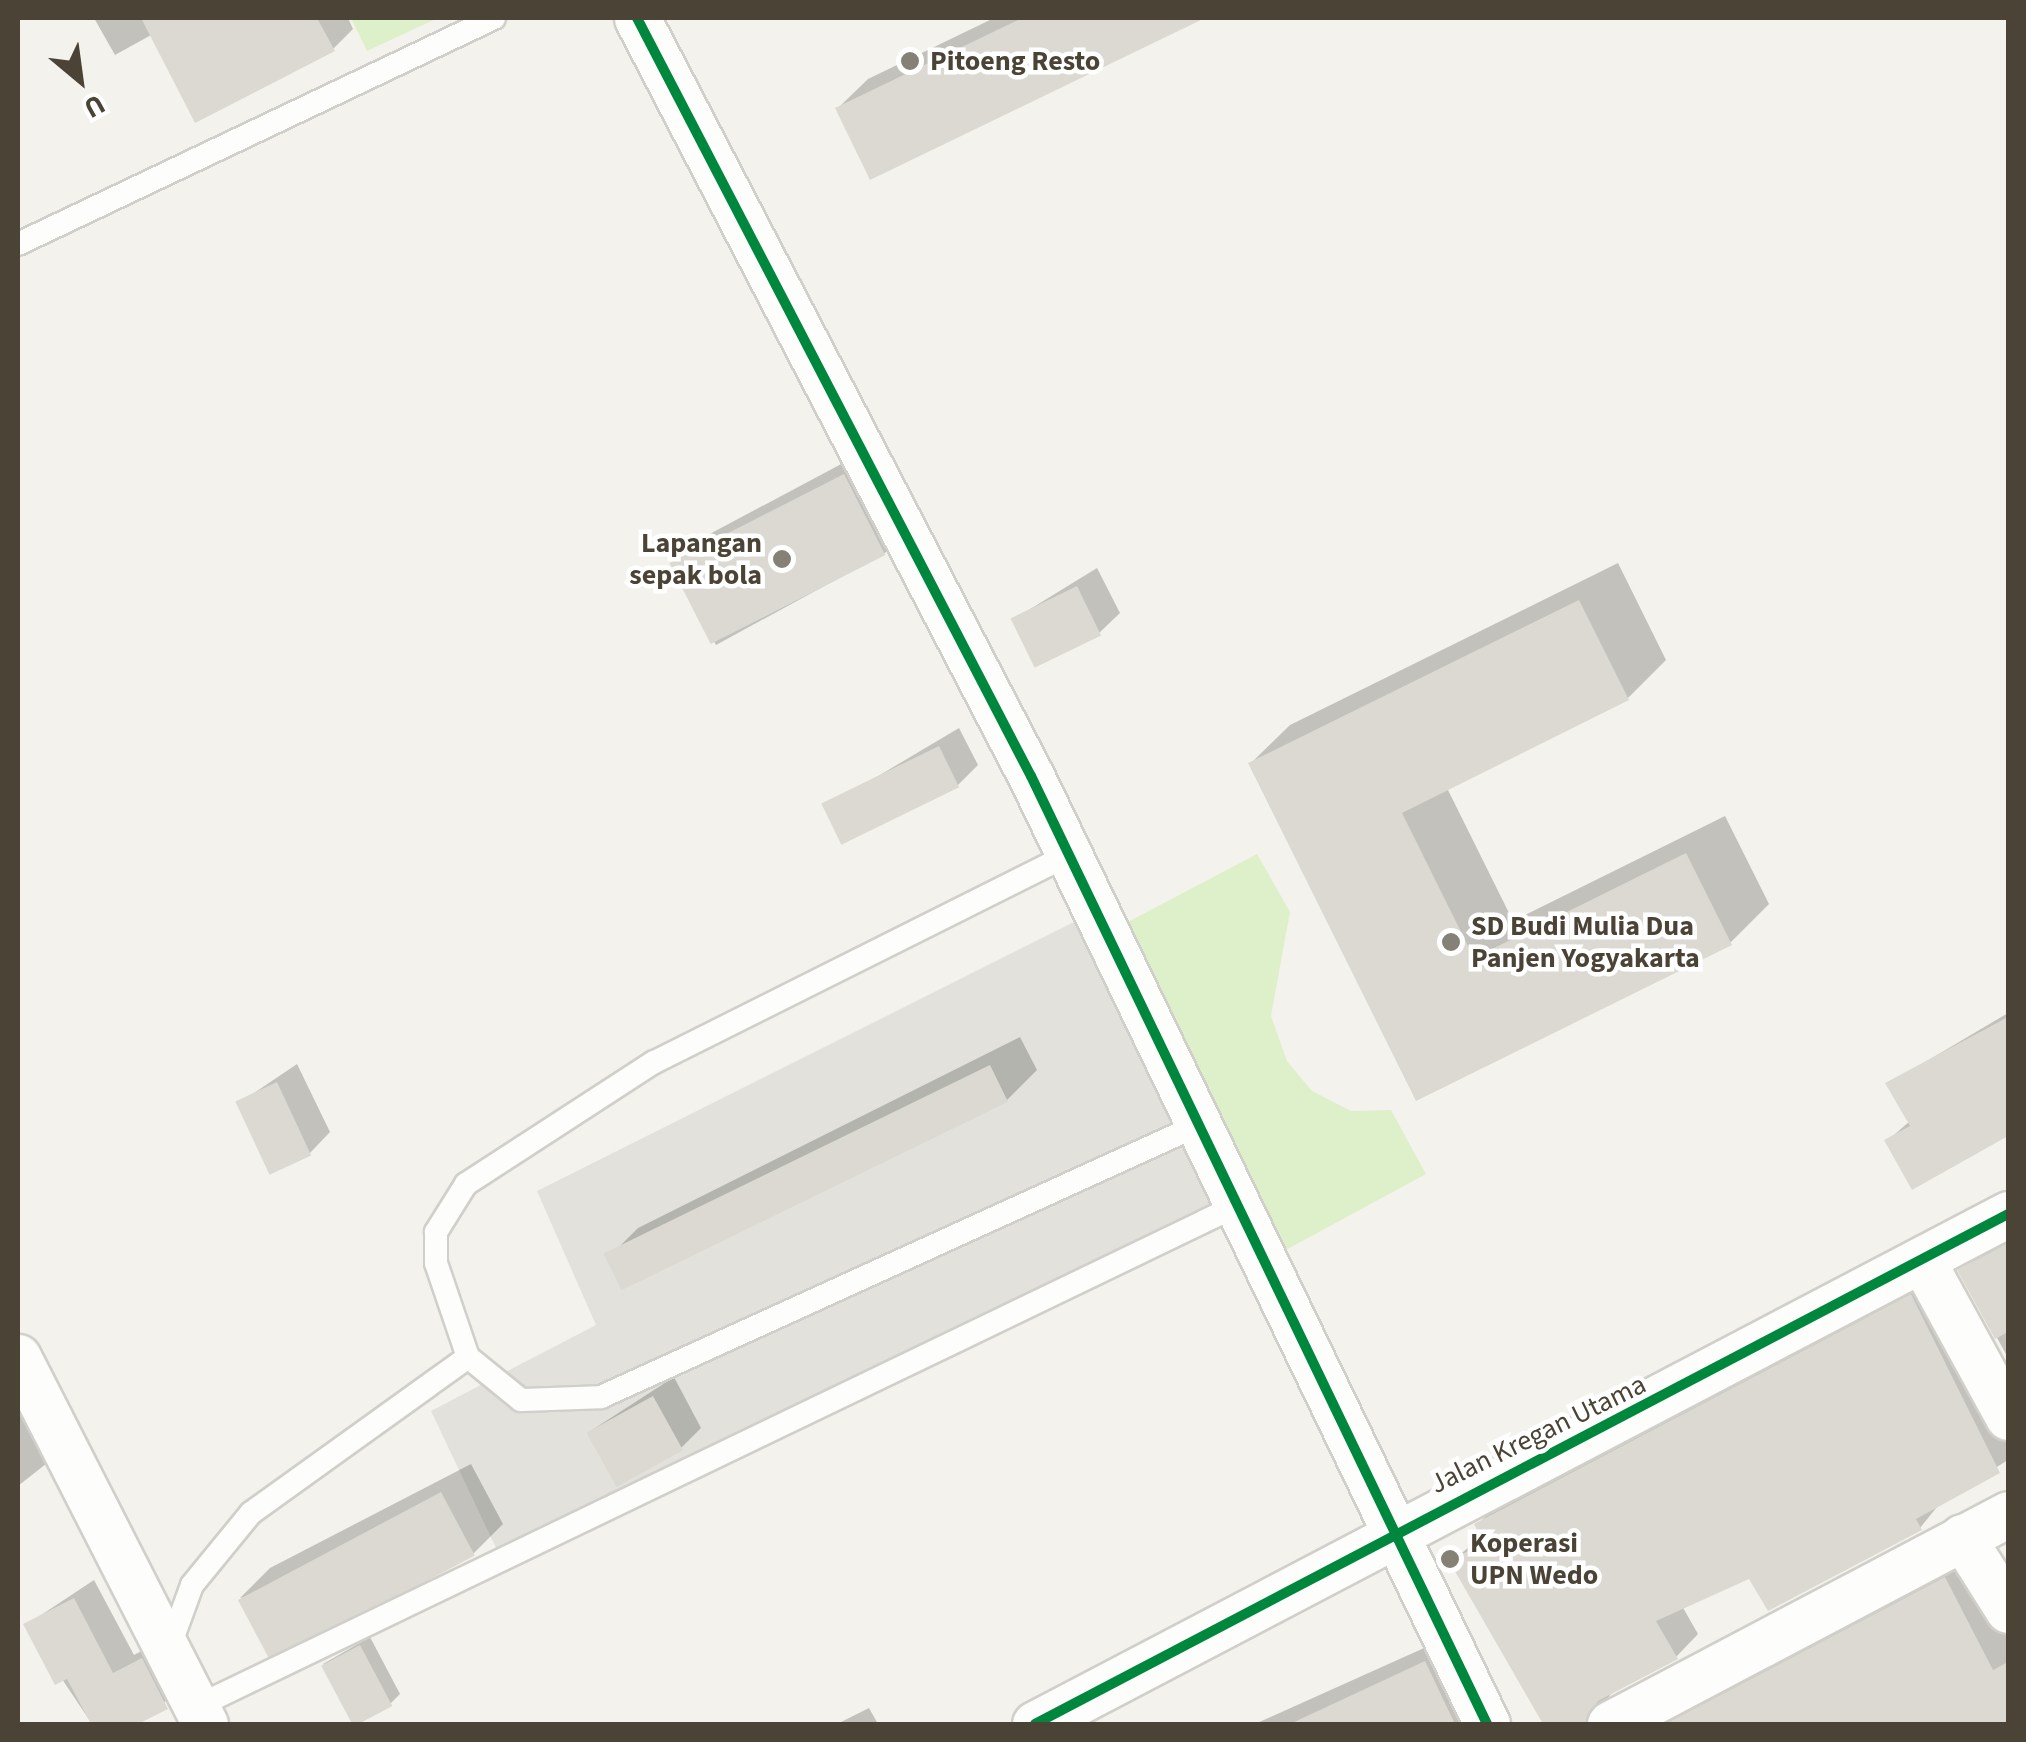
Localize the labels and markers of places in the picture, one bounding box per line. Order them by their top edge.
place label: Pitoeng Resto [930,44,1100,78]
marker: Pitoeng Resto [899,50,921,72]
place label: Lapangan sepak bola [629,526,762,592]
marker: Lapangan sepak bola [771,548,793,570]
place label: SD Budi Mulia Dua Panjen Yogyakarta [1471,909,1700,975]
marker: SD Budi Mulia Dua Panjen Yogyakarta [1440,931,1462,953]
place label: Koperasi UPN Wedo [1470,1526,1598,1592]
marker: Koperasi UPN Wedo [1439,1548,1461,1570]

